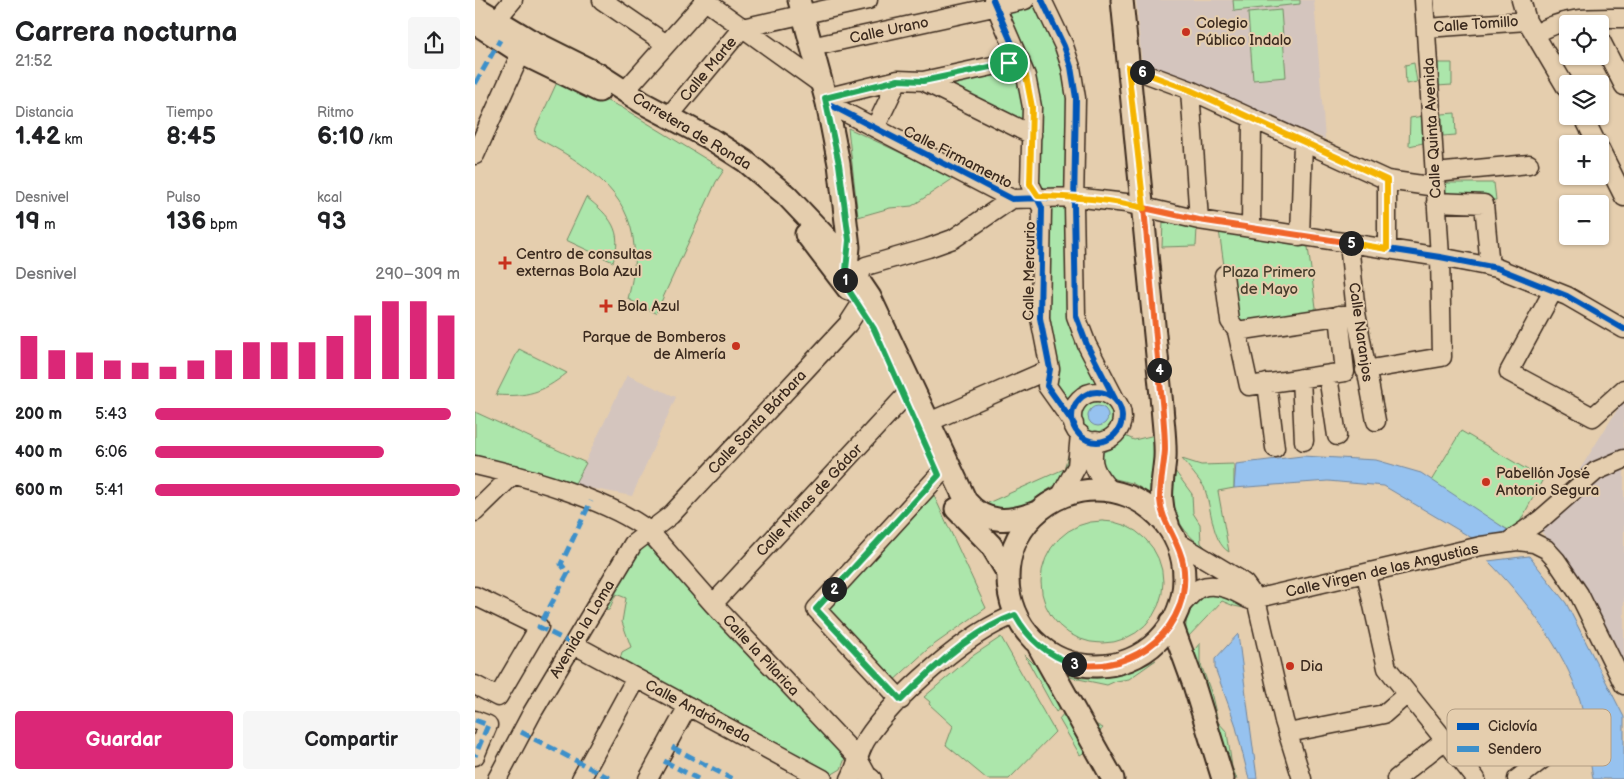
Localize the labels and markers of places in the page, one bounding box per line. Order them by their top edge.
place label: Colegio Público Indalo [1196,14,1291,50]
marker: Colegio Público Indalo [1180,26,1192,38]
pin [988,42,1030,84]
pin: 6 [1129,60,1155,84]
pin: 5 [1339,230,1363,256]
place label: Centro de consultas externas Bola Azul [516,245,653,281]
marker: Centro de consultas externas Bola Azul [498,256,512,270]
pin: 1 [833,268,857,292]
place label: Bola Azul [617,297,680,316]
marker: Bola Azul [599,299,613,313]
place label: Parque de Bomberos de Almería [582,328,727,364]
marker: Parque de Bomberos de Almería [730,340,742,352]
pin: 4 [1147,358,1171,382]
place label: Pabellón José Antonio Segura [1496,464,1599,500]
marker: Pabellón José Antonio Segura [1480,476,1492,488]
pin: 2 [821,576,847,602]
pin: 3 [1061,652,1087,676]
place label: Dia [1300,657,1323,676]
marker: Dia [1284,660,1296,672]

